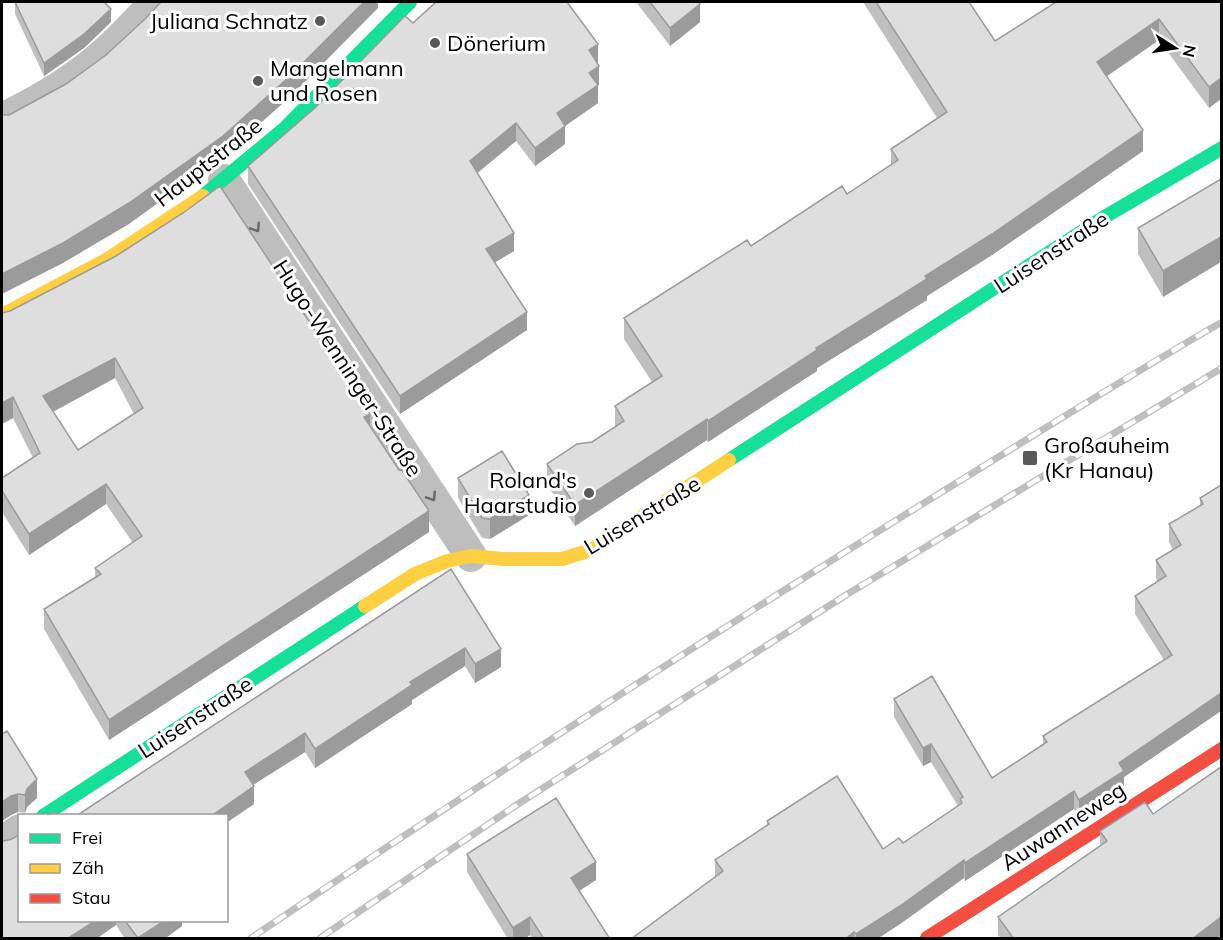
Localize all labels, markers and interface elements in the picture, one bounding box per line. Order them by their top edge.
place label: Juliana Schnatz [150,7,308,35]
marker: Juliana Schnatz [313,14,327,28]
north arrow [1145,18,1205,78]
place label: Dönerium [447,29,546,57]
marker: Dönerium [428,36,442,50]
text: N [1179,43,1201,59]
place label: Mangelmann und Rosen [270,54,404,107]
marker: Mangelmann und Rosen [251,74,265,88]
street label: Hauptstraße [149,111,267,213]
street label: Luisenstraße [988,205,1114,299]
one-way arrow [249,222,260,233]
street label: Hugo-Wenninger-Straße [267,254,429,482]
place label: Großauheim (Kr Hanau) [1044,431,1170,484]
marker: Großauheim (Kr Hanau) [1021,449,1039,467]
place label: Roland's Haarstudio [464,466,577,519]
street label: Luisenstraße [579,469,705,561]
marker: Roland's Haarstudio [582,486,596,500]
one-way arrow [425,490,436,501]
street label: Luisenstraße [132,670,258,764]
street label: Auwanneweg [996,775,1130,877]
legend [18,814,228,922]
text: Frei [72,826,102,849]
text: Zäh [72,856,104,879]
text: Stau [72,886,111,909]

